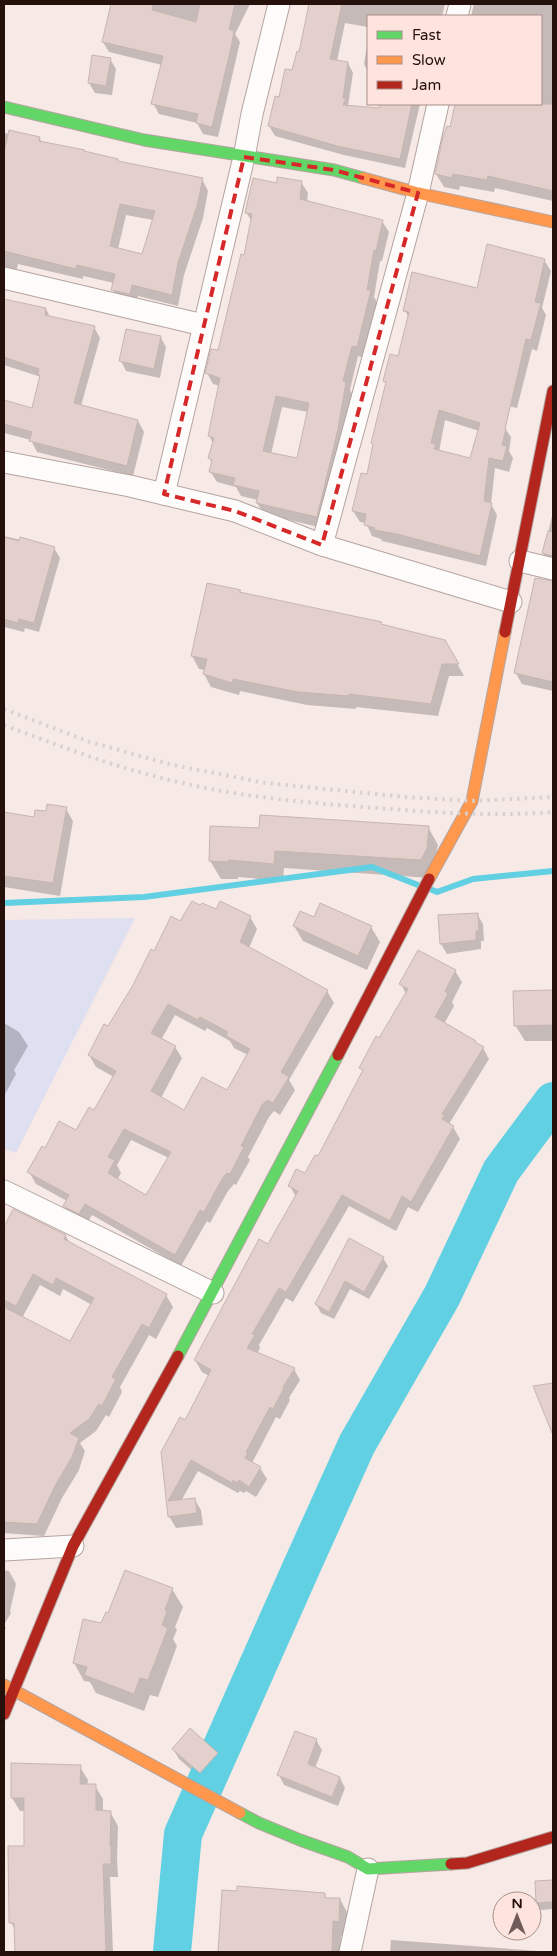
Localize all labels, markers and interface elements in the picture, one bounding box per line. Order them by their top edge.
legend [367,15,542,105]
text: Fast [412,26,442,44]
text: Slow [412,51,446,69]
text: Jam [412,76,441,94]
north arrow [492,1891,542,1941]
text: N [511,1895,523,1912]

